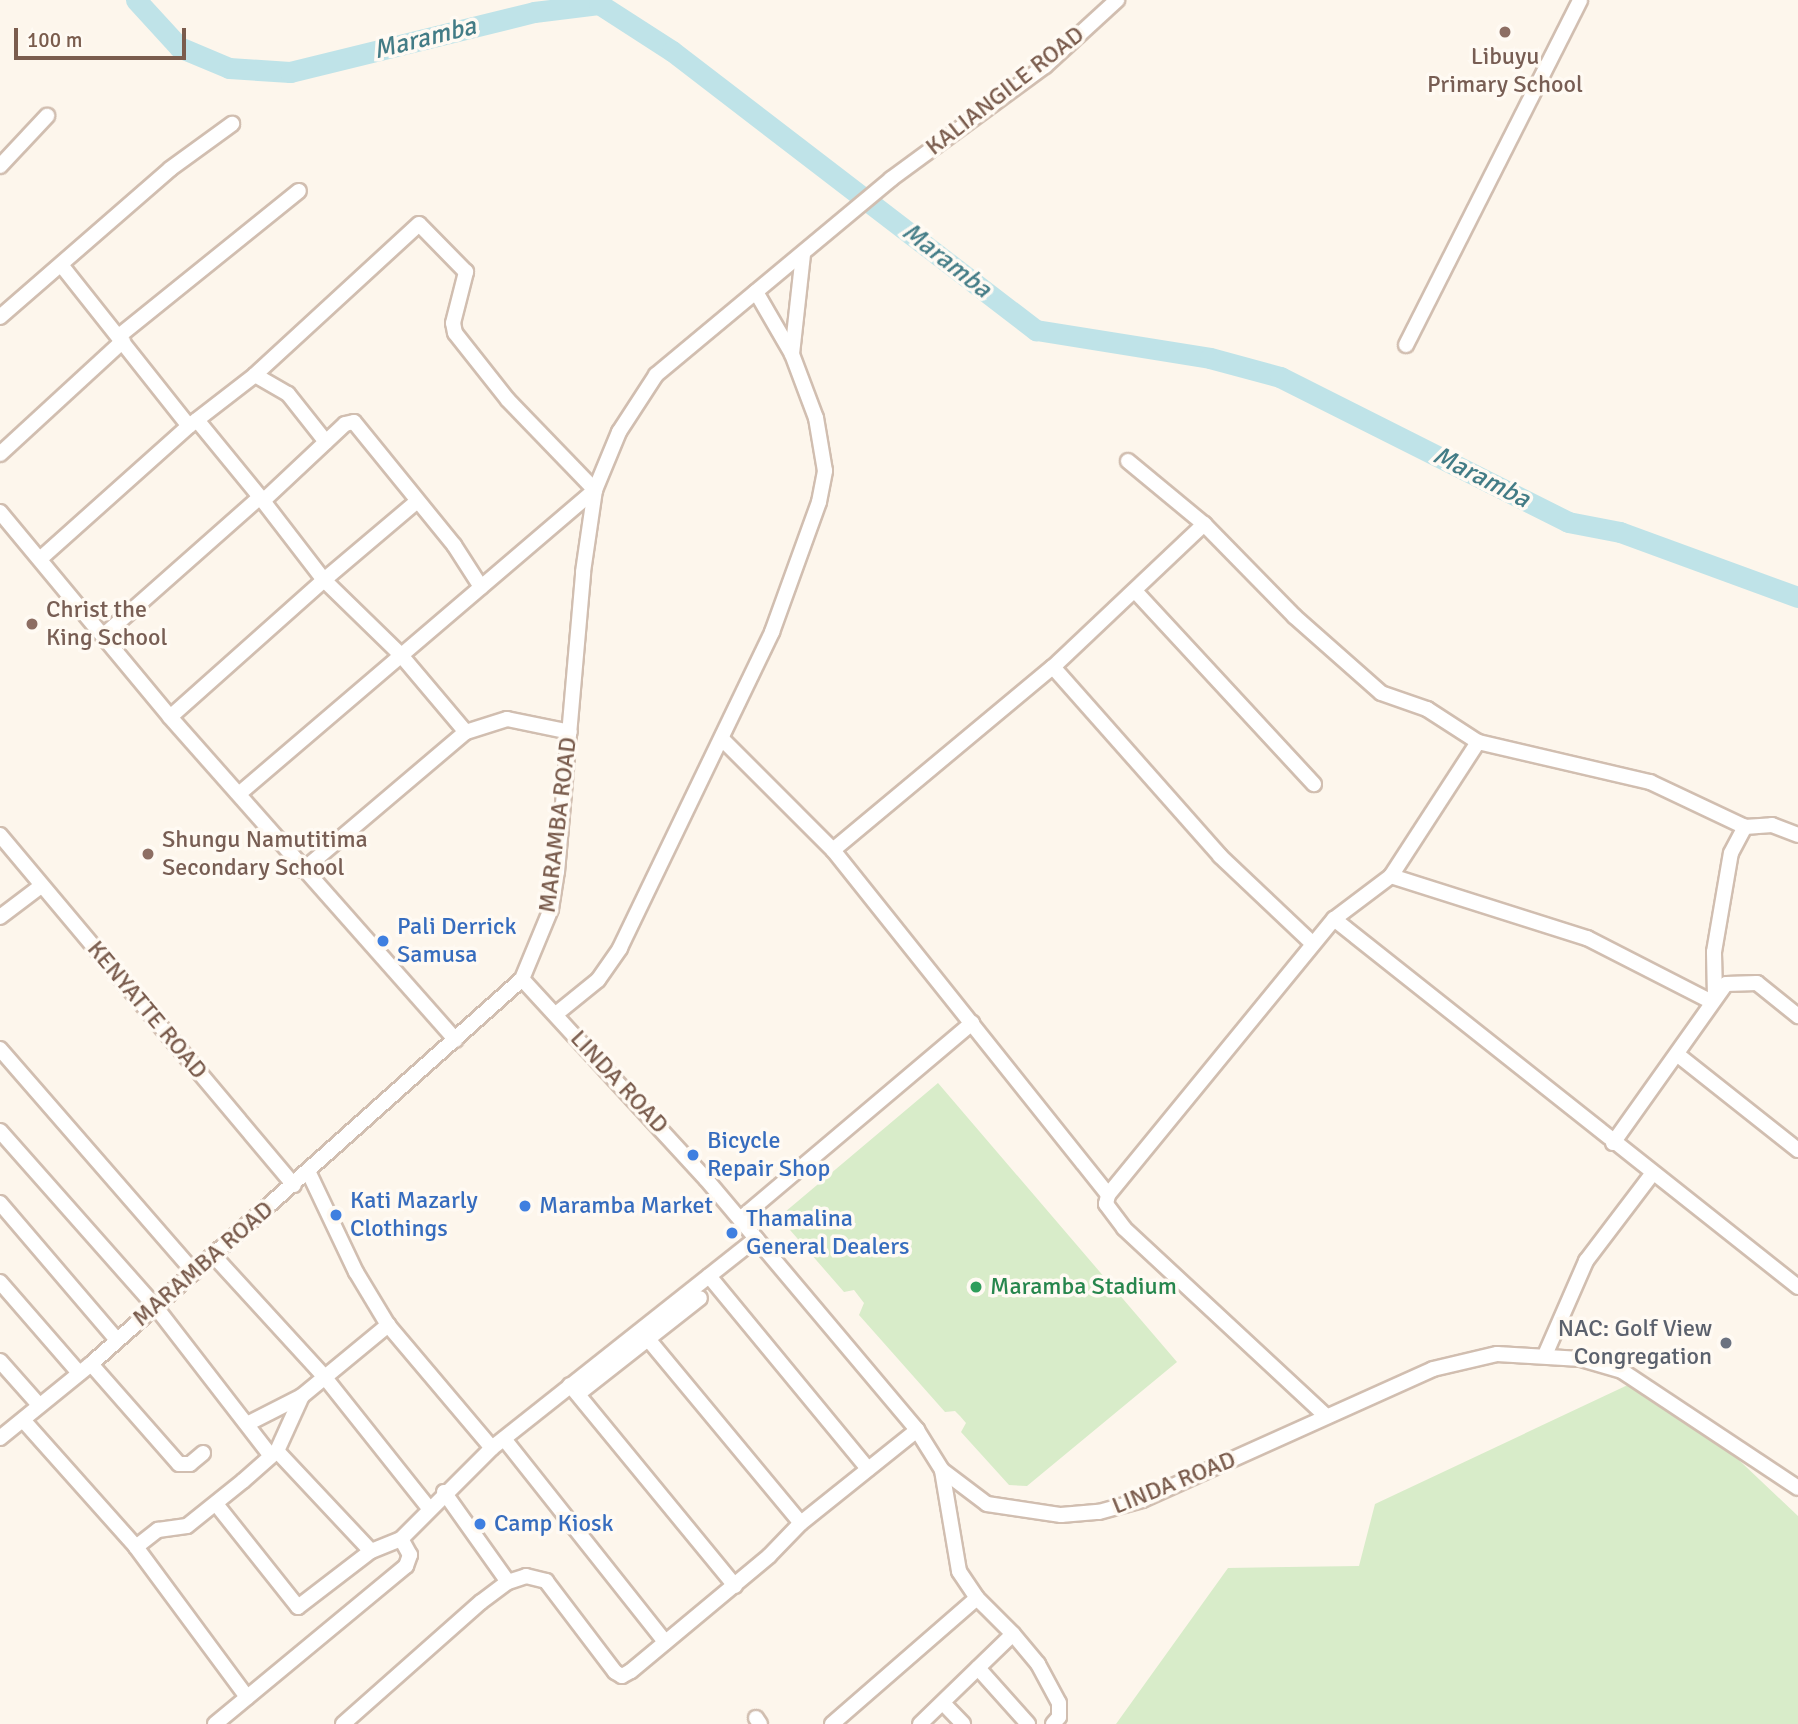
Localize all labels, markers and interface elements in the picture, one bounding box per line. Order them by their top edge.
water label: Maramba [371,11,479,67]
scale bar [18,14,189,58]
street label: KALIANGILE ROAD [920,20,1090,162]
marker: Libuyu Primary School [1497,24,1513,40]
text: 100 m [27,27,82,53]
place label: Libuyu Primary School [1427,43,1583,99]
water label: Maramba [895,217,997,305]
water label: Maramba [1427,440,1535,516]
place label: Christ the King School [46,596,168,652]
marker: Christ the King School [24,616,40,632]
street label: MARAMBA ROAD [533,736,583,914]
place label: Shungu Namutitima Secondary School [162,826,368,882]
marker: Shungu Namutitima Secondary School [140,846,156,862]
place label: Pali Derrick Samusa [397,913,516,969]
marker: Pali Derrick Samusa [375,933,391,949]
street label: KENYATTE ROAD [81,935,213,1085]
street label: LINDA ROAD [564,1024,674,1140]
place label: Bicycle Repair Shop [707,1127,830,1183]
marker: Bicycle Repair Shop [685,1147,701,1163]
place label: Kati Mazarly Clothings [350,1187,478,1243]
place label: Maramba Market [539,1192,713,1220]
street label: MARAMBA ROAD [127,1195,279,1333]
marker: Maramba Market [517,1198,533,1214]
place label: Thamalina General Dealers [746,1205,910,1261]
marker: Kati Mazarly Clothings [328,1207,344,1223]
marker: Thamalina General Dealers [724,1225,740,1241]
place label: Maramba Stadium [990,1273,1177,1301]
marker: Maramba Stadium [968,1279,984,1295]
place label: NAC: Golf View Congregation [1558,1315,1712,1371]
marker: NAC: Golf View Congregation [1718,1335,1734,1351]
street label: LINDA ROAD [1108,1445,1240,1521]
place label: Camp Kiosk [494,1510,613,1538]
marker: Camp Kiosk [472,1516,488,1532]

